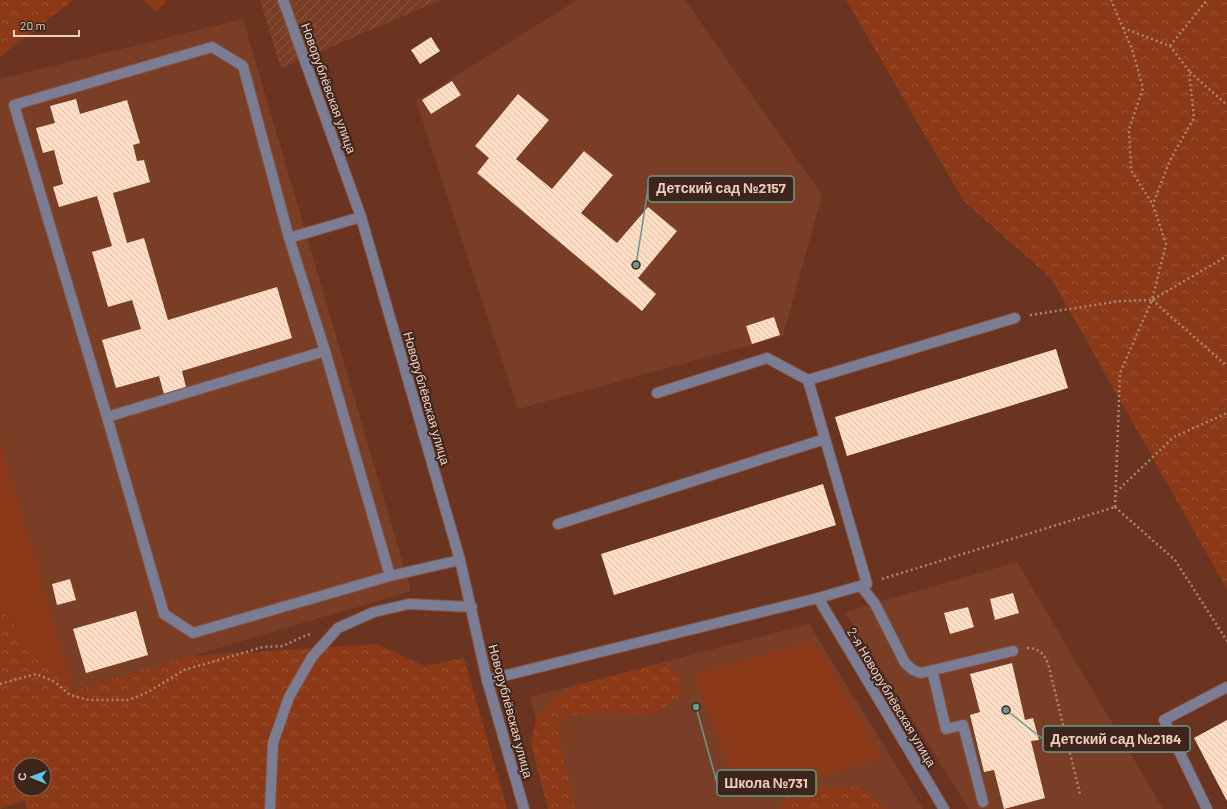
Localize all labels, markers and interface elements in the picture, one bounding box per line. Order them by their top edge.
scale bar [14,12,79,38]
text: 20 m [20,18,46,32]
street label: Новорублёвская улица [298,20,360,156]
callout: Детский сад №2157 [648,176,794,202]
text: Детский сад №2157 [656,179,786,196]
street label: Новорублёвская улица [400,330,454,467]
street label: 2-я Новорублёвская улица [844,624,940,770]
street label: Новорублёвская улица [485,642,537,780]
callout: Детский сад №2184 [1043,726,1190,752]
text: Детский сад №2184 [1050,730,1182,747]
north arrow [12,757,52,797]
callout: Школа №731 [717,770,816,796]
text: С [15,773,28,781]
text: Школа №731 [724,774,808,791]

